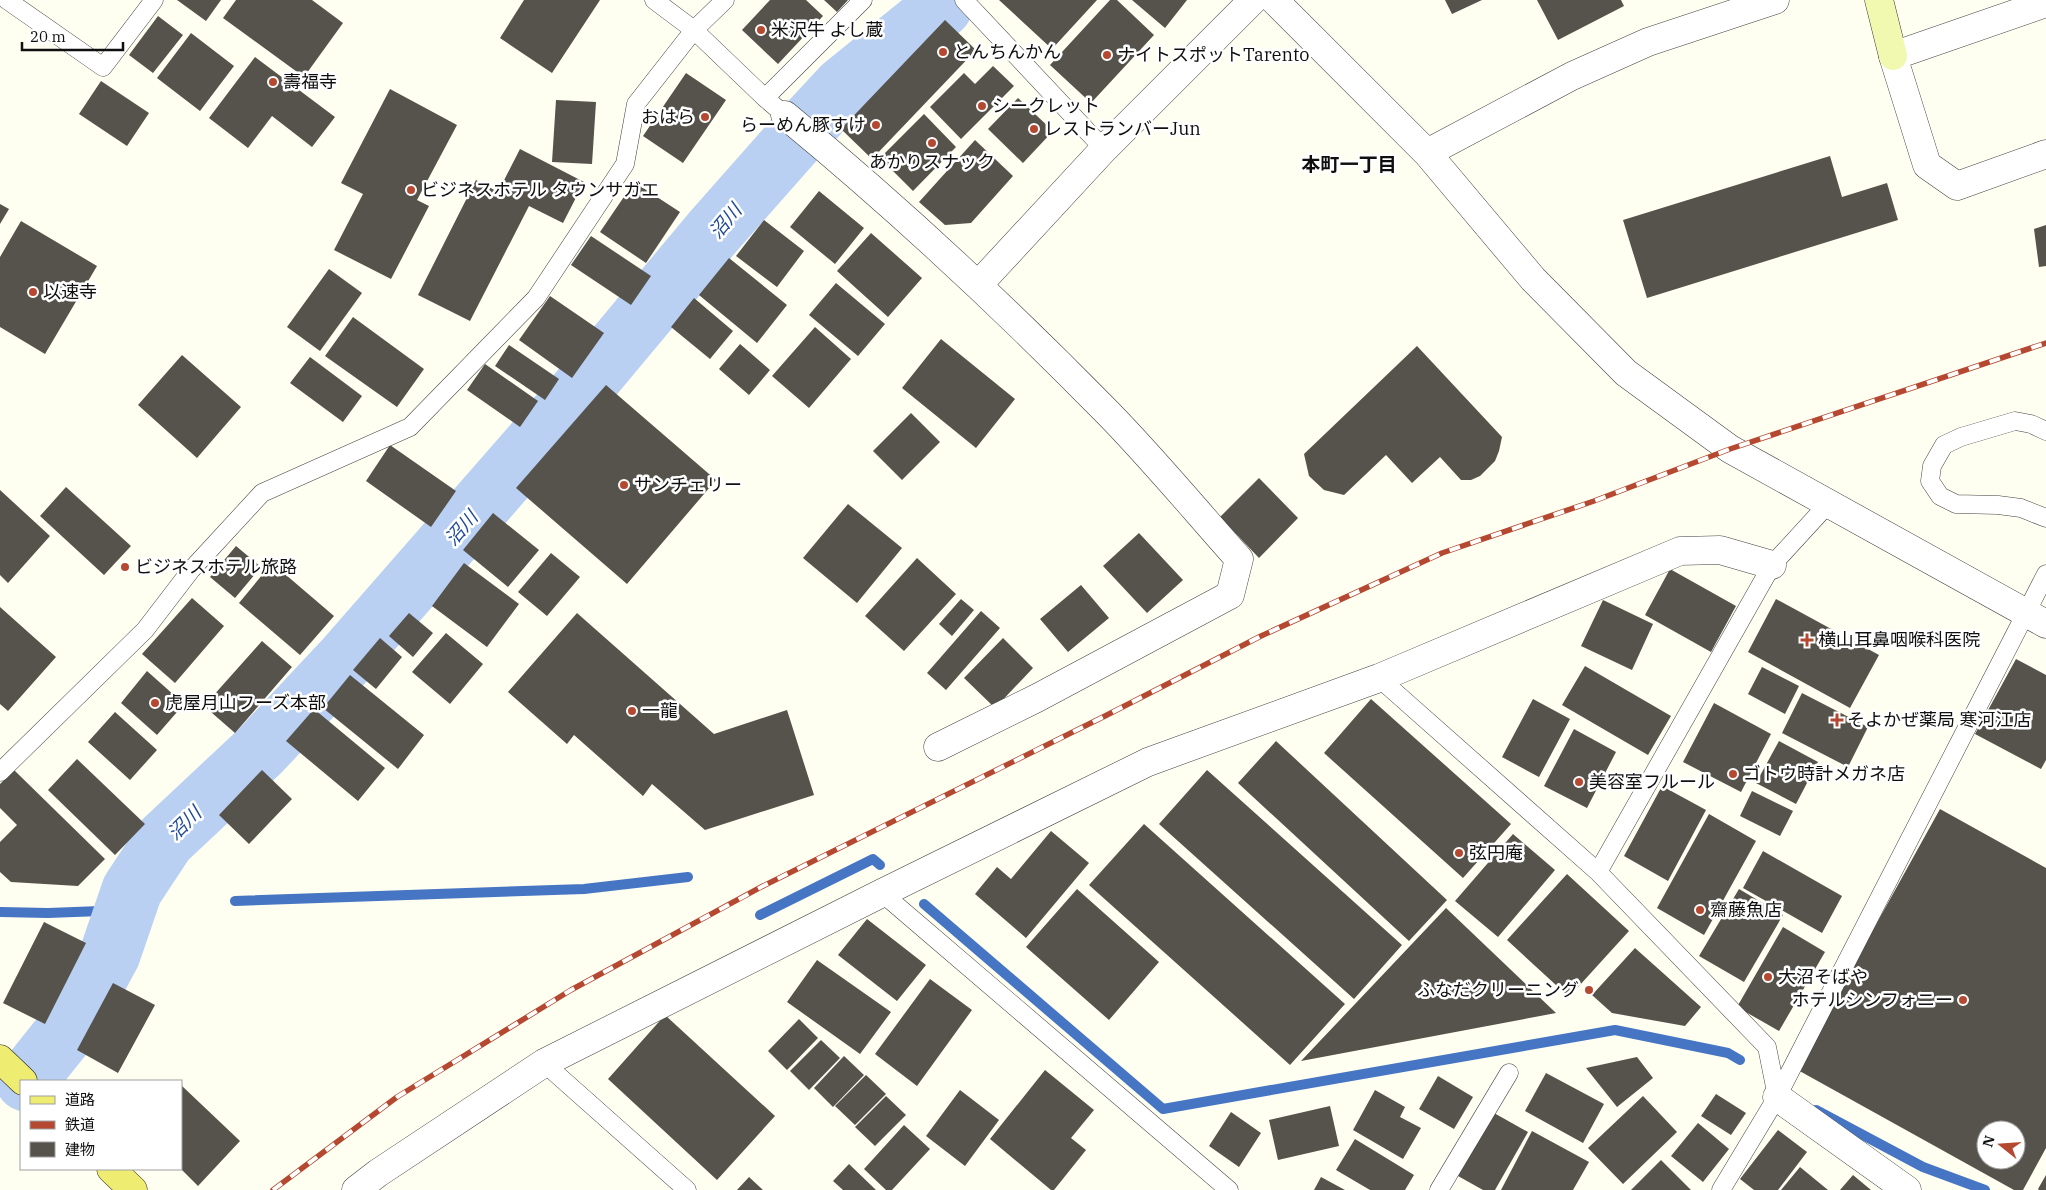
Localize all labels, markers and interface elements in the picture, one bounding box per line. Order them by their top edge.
place label: 米沢牛 よし蔵 [771,18,883,41]
scale bar [22,20,124,52]
marker: 米沢牛 よし蔵 [755,24,767,36]
text: 20 m [30,27,66,46]
place label: とんちんかん [953,40,1061,63]
place label: ナイトスポットTarento [1117,43,1309,66]
marker: とんちんかん [937,46,949,58]
marker: ナイトスポットTarento [1101,49,1113,61]
place label: 壽福寺 [283,70,337,93]
marker: 壽福寺 [267,76,279,88]
place label: シークレット [992,94,1100,117]
marker: シークレット [976,100,988,112]
place label: おはら [641,105,695,128]
marker: おはら [699,111,711,123]
place label: らーめん豚すけ [740,113,866,136]
place label: レストランバーJun [1044,117,1201,140]
marker: らーめん豚すけ [870,119,882,131]
marker: レストランバーJun [1028,123,1040,135]
marker: あかりスナック [926,137,938,149]
place label: あかりスナック [869,150,995,173]
district label: 本町一丁目 [1301,152,1397,176]
place label: ビジネスホテル タウンサガエ [421,178,659,201]
marker: ビジネスホテル タウンサガエ [405,184,417,196]
water label: 沼川 [704,197,748,243]
place label: 以速寺 [43,280,97,303]
marker: 以速寺 [27,286,39,298]
place label: サンチェリー [634,473,742,496]
marker: サンチェリー [618,479,630,491]
water label: 沼川 [439,504,484,550]
place label: ビジネスホテル旅路 [135,555,297,578]
marker: ビジネスホテル旅路 [119,561,131,573]
place label: 横山耳鼻咽喉科医院 [1818,628,1980,651]
marker: 横山耳鼻咽喉科医院 [1800,633,1814,647]
place label: 虎屋月山フーズ本部 [165,691,326,714]
marker: 虎屋月山フーズ本部 [149,697,161,709]
place label: 一龍 [642,699,678,722]
marker: 一龍 [626,705,638,717]
place label: そよかぜ薬局 寒河江店 [1847,708,2031,731]
marker: そよかぜ薬局 寒河江店 [1831,714,1843,726]
place label: ゴトウ時計メガネ店 [1743,762,1905,785]
marker: ゴトウ時計メガネ店 [1727,768,1739,780]
place label: 美容室フルール [1589,770,1715,793]
marker: 美容室フルール [1573,776,1585,788]
water label: 沼川 [162,800,207,845]
place label: 弦円庵 [1469,841,1523,864]
marker: 弦円庵 [1453,847,1465,859]
place label: 齋藤魚店 [1710,898,1782,921]
marker: 齋藤魚店 [1694,904,1706,916]
place label: 大沼そばや [1778,965,1868,988]
marker: 大沼そばや [1762,971,1774,983]
place label: ふなだクリーニング [1417,978,1579,1001]
marker: ふなだクリーニング [1583,984,1595,996]
place label: ホテルシンフォニー [1792,988,1953,1011]
marker: ホテルシンフォニー [1957,994,1969,1006]
legend [20,1080,182,1170]
text: 道路 [65,1090,95,1109]
text: 鉄道 [65,1115,95,1134]
north arrow [1976,1120,2026,1170]
text: N [1978,1133,1999,1149]
text: 建物 [65,1140,95,1159]

